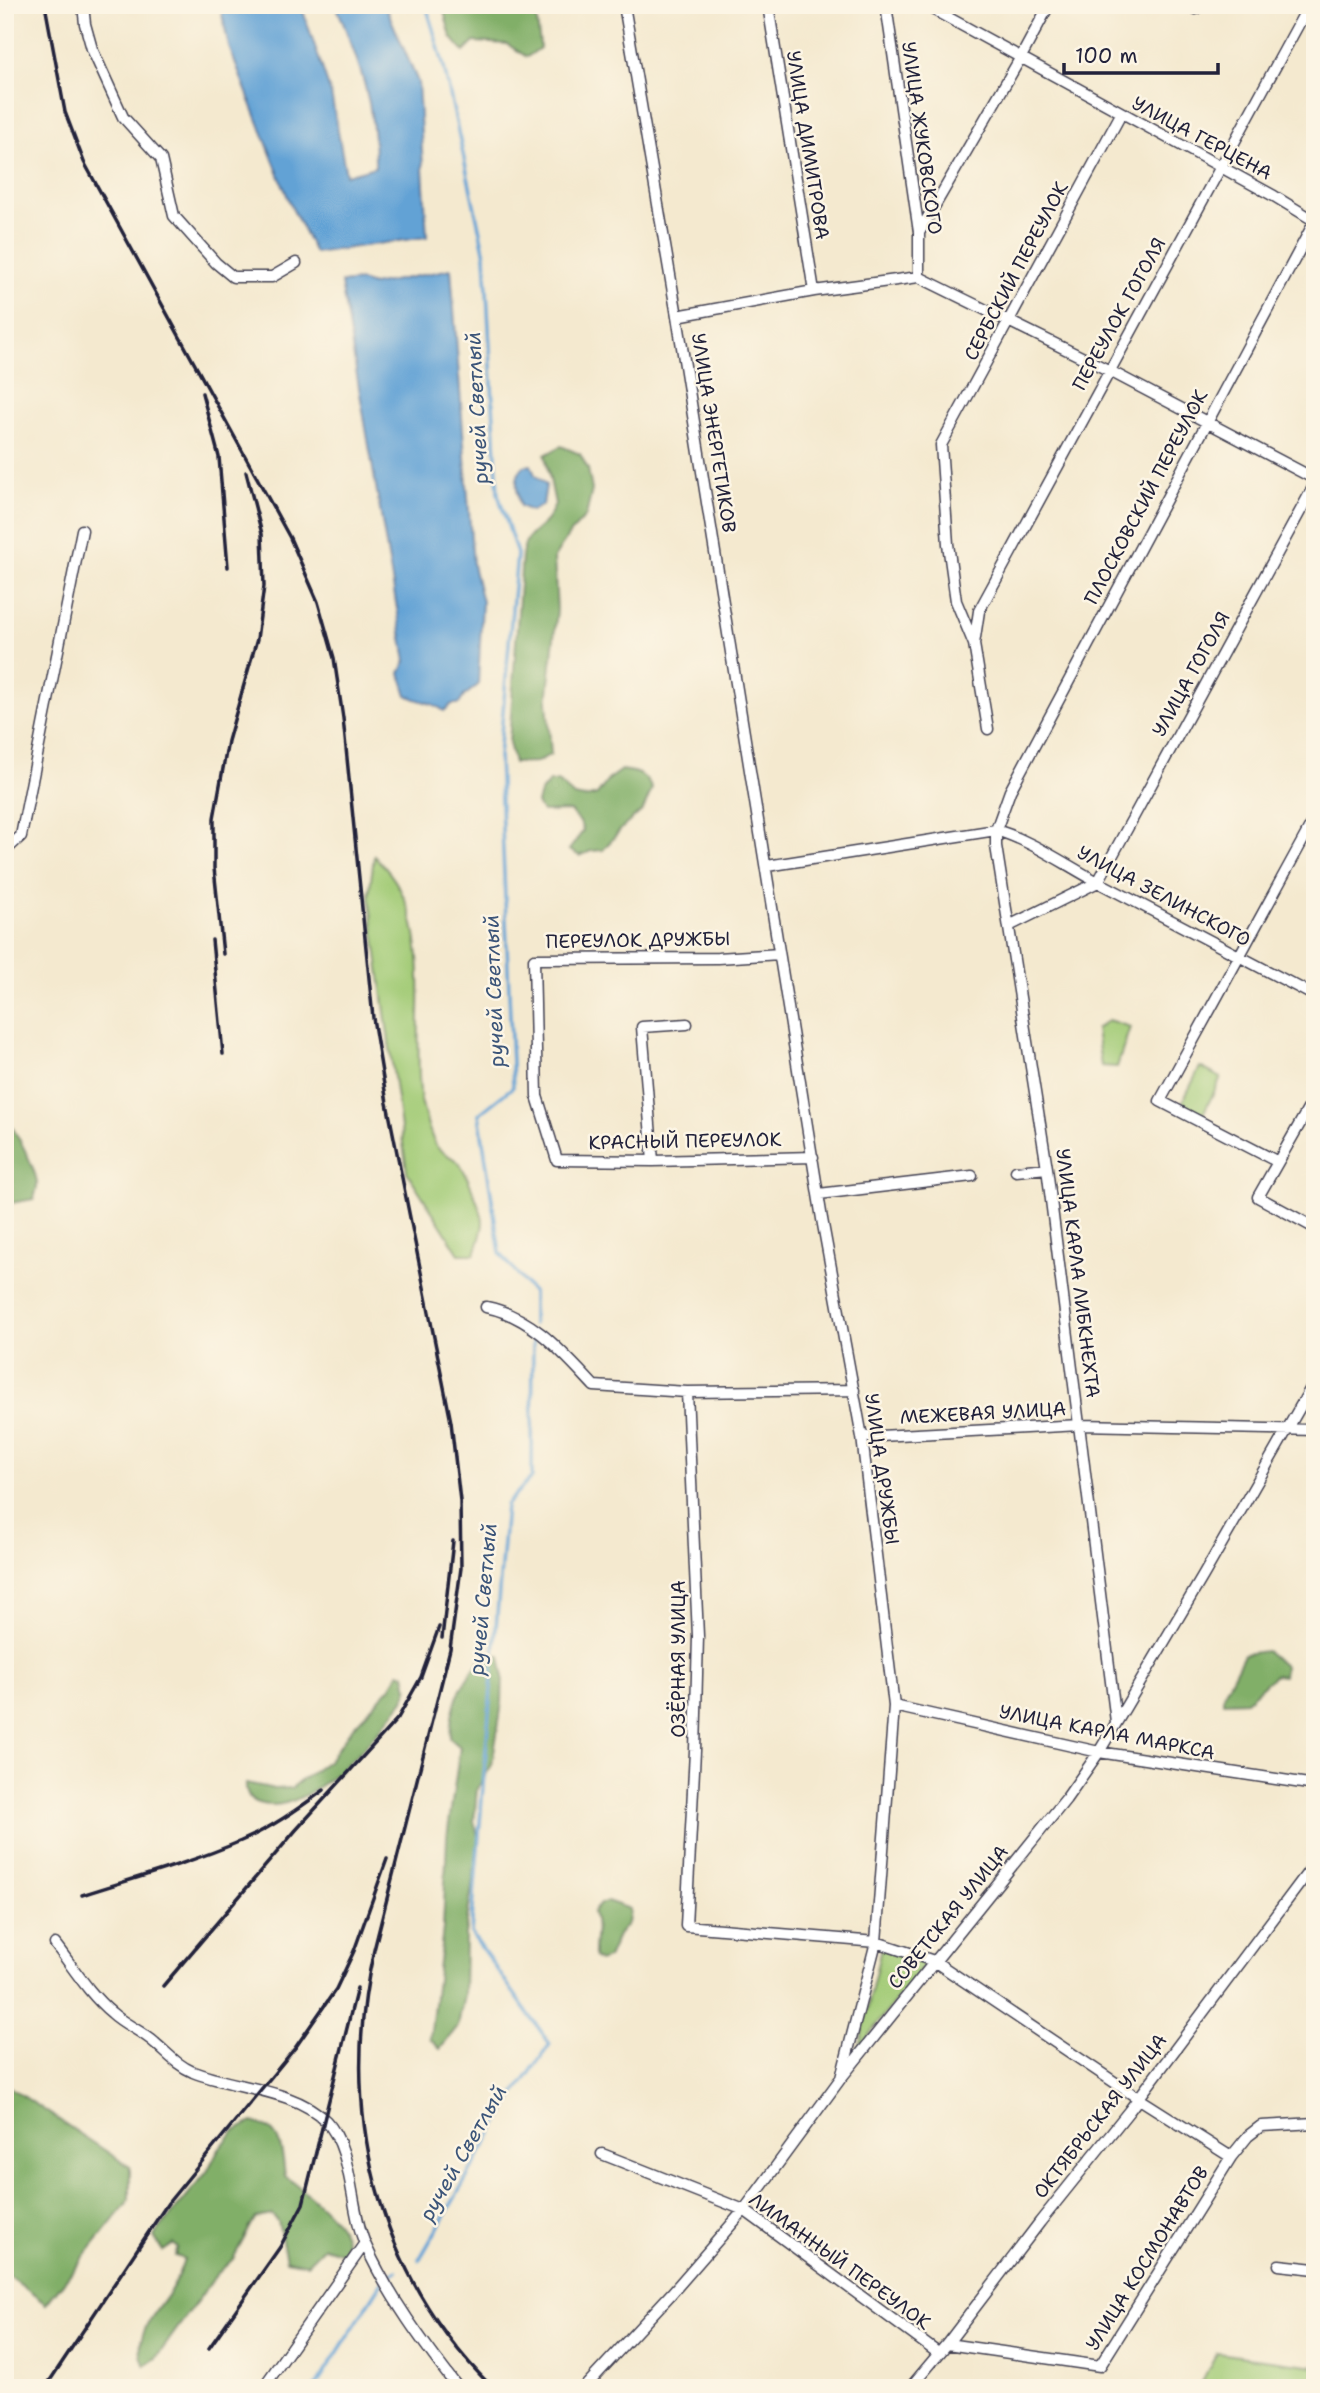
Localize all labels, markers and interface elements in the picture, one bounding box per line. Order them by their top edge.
scale bar [1064,32,1218,76]
street label: УЛИЦА ЖУКОВСКОГО [896,40,948,236]
text: 100 m [1075,42,1138,70]
street label: УЛИЦА ДИМИТРОВА [781,49,835,241]
street label: УЛИЦА ГЕРЦЕНА [1128,91,1276,186]
street label: СЕРБСКИЙ ПЕРЕУЛОК [958,177,1074,365]
street label: ПЕРЕУЛОК ГОГОЛЯ [1067,233,1171,395]
water label: ручей Светлый [459,331,495,486]
street label: УЛИЦА ЭНЕРГЕТИКОВ [686,331,742,535]
street label: ПЛОСКОВСКИЙ ПЕРЕУЛОК [1079,385,1213,609]
street label: УЛИЦА ГОГОЛЯ [1146,607,1236,741]
street label: УЛИЦА ЗЕЛИНСКОГО [1073,840,1255,952]
water label: ручей Светлый [477,914,511,1069]
street label: ПЕРЕУЛОК ДРУЖБЫ [546,926,730,954]
street label: КРАСНЫЙ ПЕРЕУЛОК [588,1127,782,1155]
street label: УЛИЦА КАРЛА ЛИБКНЕХТА [1050,1147,1106,1399]
street label: УЛИЦА ДРУЖБЫ [859,1392,905,1546]
street label: МЕЖЕВАЯ УЛИЦА [899,1396,1067,1430]
water label: ручей Светлый [462,1522,504,1677]
street label: ОЗЁРНАЯ УЛИЦА [666,1580,691,1738]
street label: УЛИЦА КАРЛА МАРКСА [997,1699,1217,1765]
street label: СОВЕТСКАЯ УЛИЦА [882,1840,1014,1994]
street label: ОКТЯБРЬСКАЯ УЛИЦА [1028,2028,1172,2204]
water label: ручей Светлый [412,2080,513,2227]
street label: УЛИЦА КОСМОНАВТОВ [1080,2161,1214,2355]
street label: ЛИМАННЫЙ ПЕРЕУЛОК [744,2187,936,2335]

